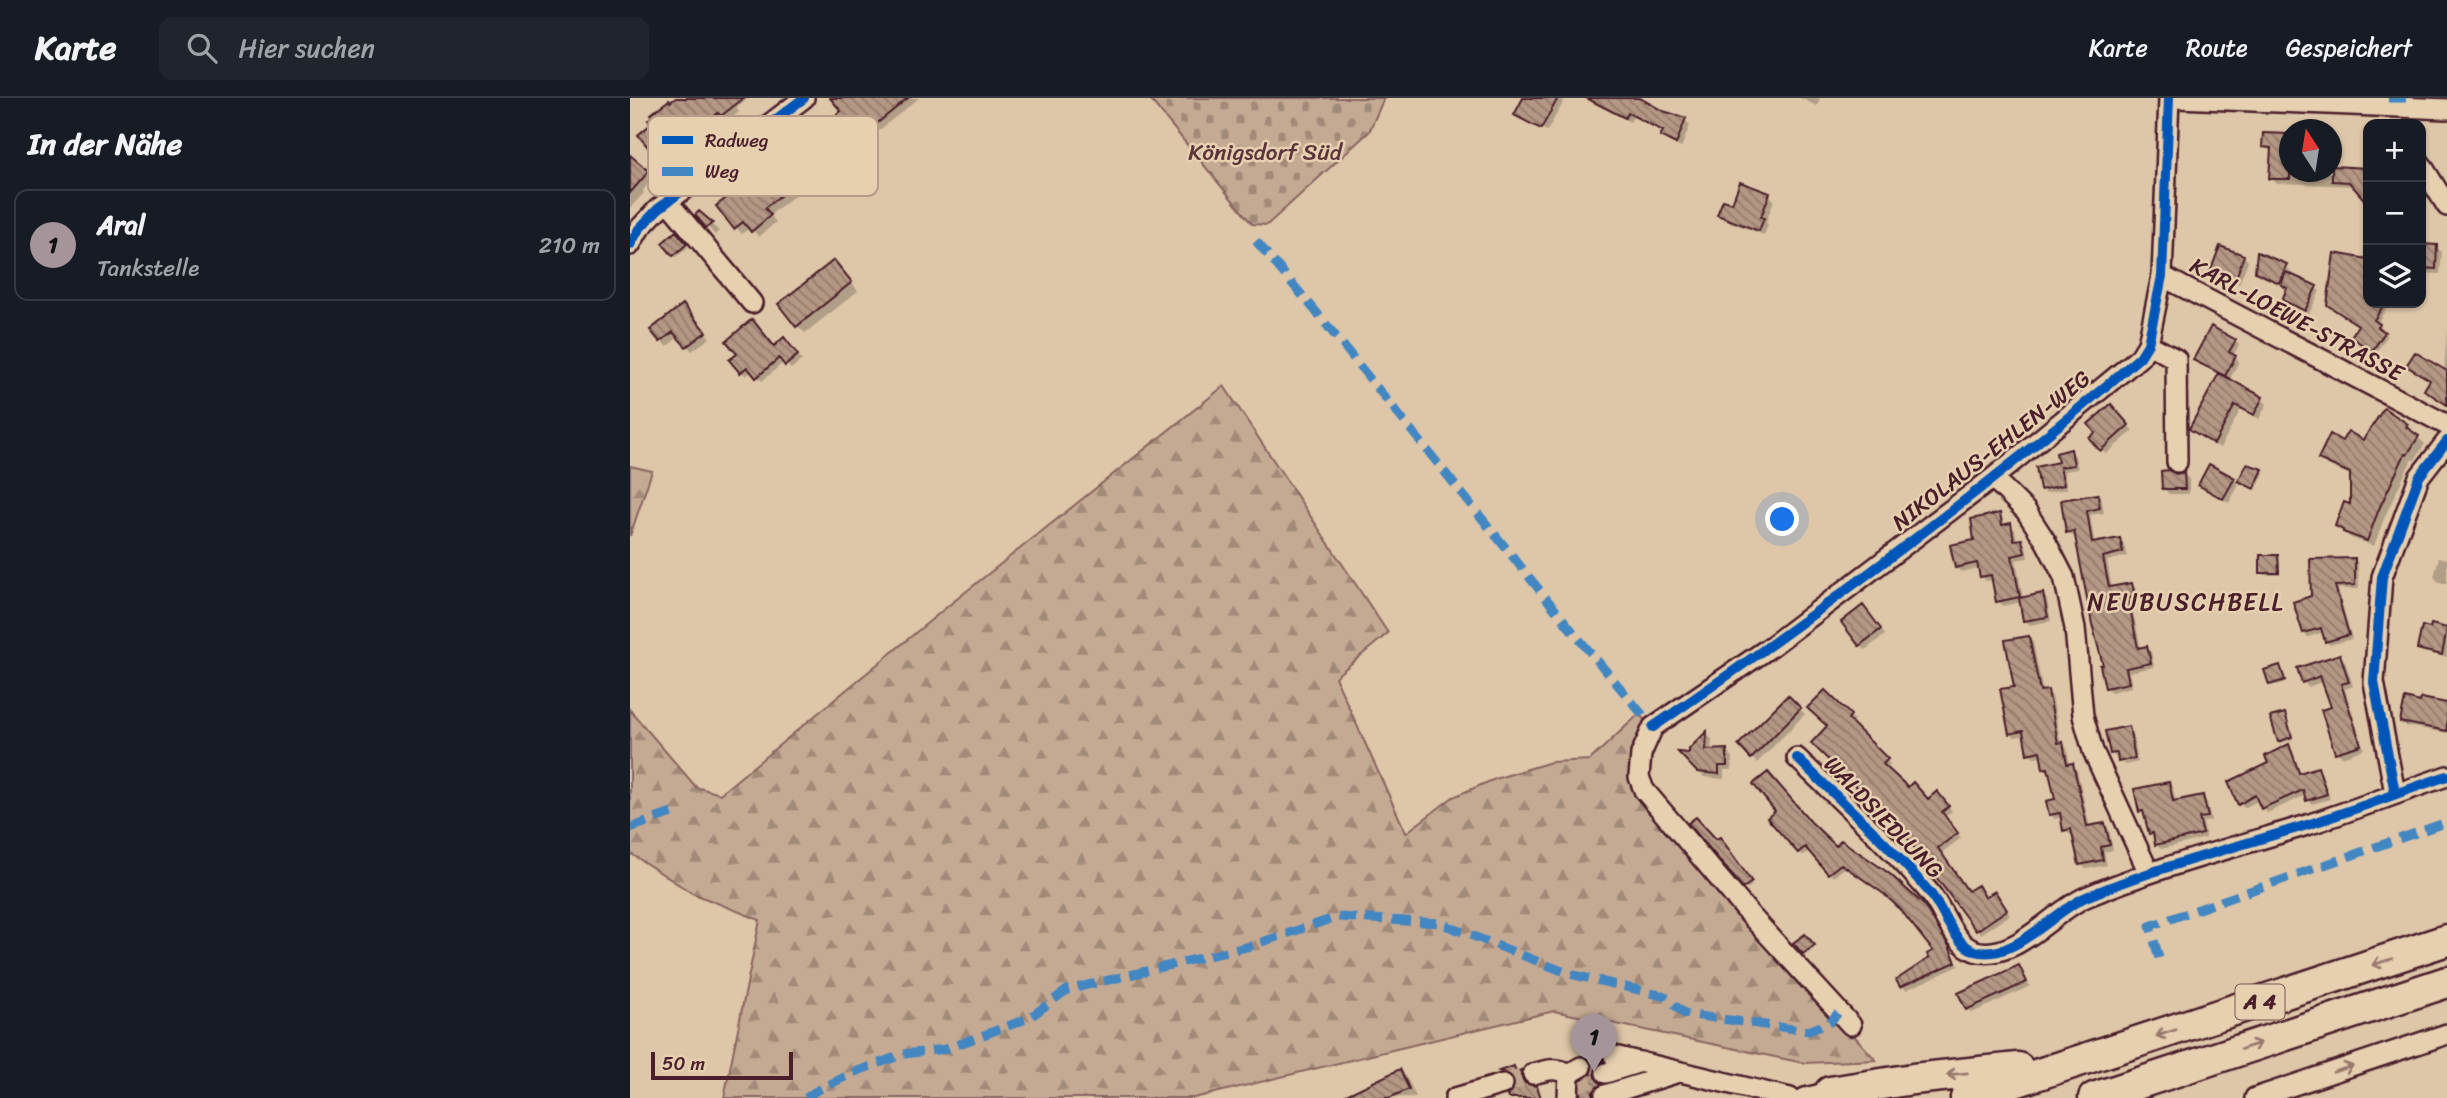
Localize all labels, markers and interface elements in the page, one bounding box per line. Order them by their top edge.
search box [159,17,649,80]
text: Karte [35,19,117,77]
text: Hier suchen [239,25,375,71]
text: Karte [2089,27,2148,69]
text: Route [2186,27,2248,69]
text: Gespeichert [2286,27,2412,69]
icon: search [183,29,221,67]
legend [648,116,878,196]
text: In der Nähe [28,117,182,171]
north arrow [2279,119,2342,182]
map controls [2363,119,2426,308]
button: + [2363,119,2426,182]
text: Radweg [705,124,769,157]
park label: Königsdorf Süd [1188,132,1344,173]
text: Weg [705,155,739,188]
button: − [2363,182,2426,245]
text: Aral [97,202,145,248]
text: 1 [48,225,58,266]
text: 210 m [539,225,600,266]
button: layers [2363,245,2426,308]
street label: KARL-LOEWE-STRASSE [2182,246,2412,394]
text: Tankstelle [97,248,199,289]
street label: NIKOLAUS-EHLEN-WEG [1883,359,2100,542]
your location [1765,502,1799,536]
district label: NEUBUSCHBELL [2087,581,2285,623]
street label: WALDSIEDLUNG [1813,746,1954,889]
one-way arrow [2372,956,2394,969]
road number: A 4 [2236,984,2284,1020]
pin: 1 [1571,1014,1617,1072]
one-way arrow [2155,1027,2177,1040]
one-way arrow [2240,1038,2262,1051]
text: 50 m [662,1047,705,1080]
scale bar [651,1049,793,1081]
one-way arrow [2332,1061,2354,1074]
one-way arrow [1946,1068,1969,1081]

